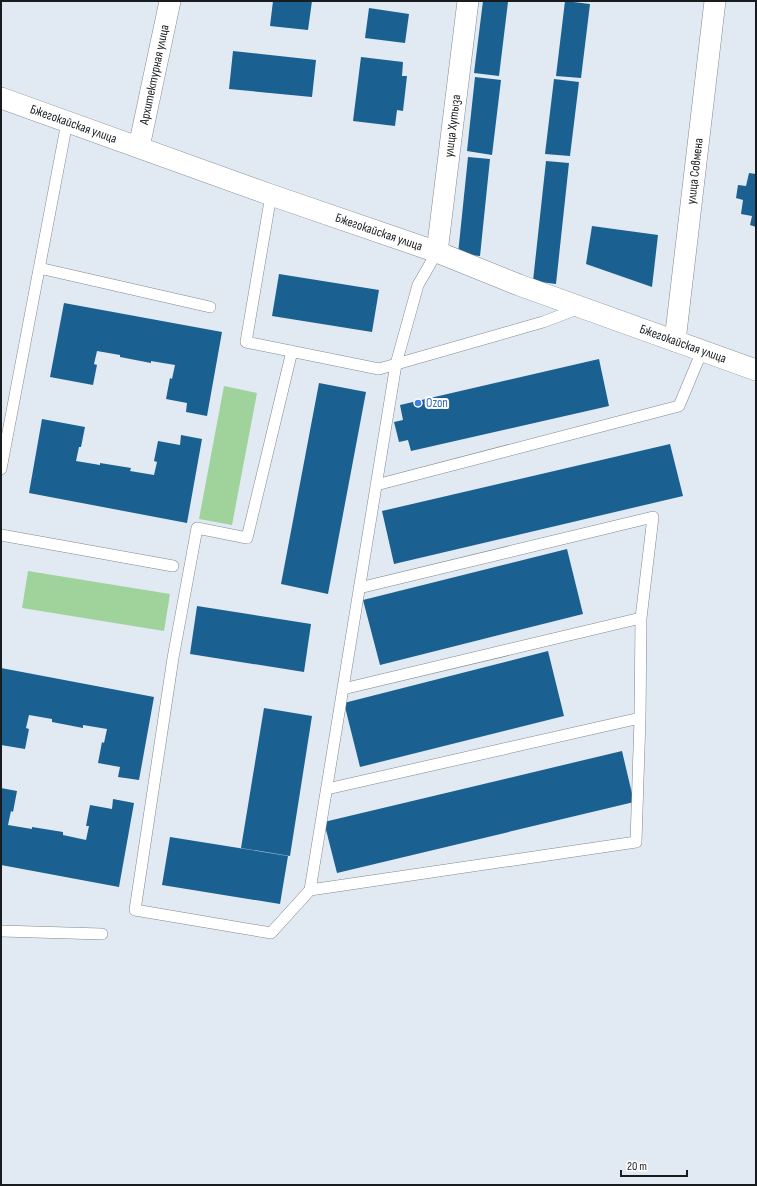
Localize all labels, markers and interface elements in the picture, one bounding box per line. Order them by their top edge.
street label: Архитектурная улица [136,23,173,127]
street label: улица Хутыза [441,94,464,158]
street label: Бжегокайская улица [28,101,119,147]
street label: улица Совмена [683,137,707,205]
street label: Бжегокайская улица [333,210,425,254]
street label: Бжегокайская улица [637,321,729,367]
place label: Ozon [426,395,448,411]
marker: Ozon [413,398,423,408]
scale bar [621,1152,687,1178]
text: 20 m [627,1159,647,1174]

